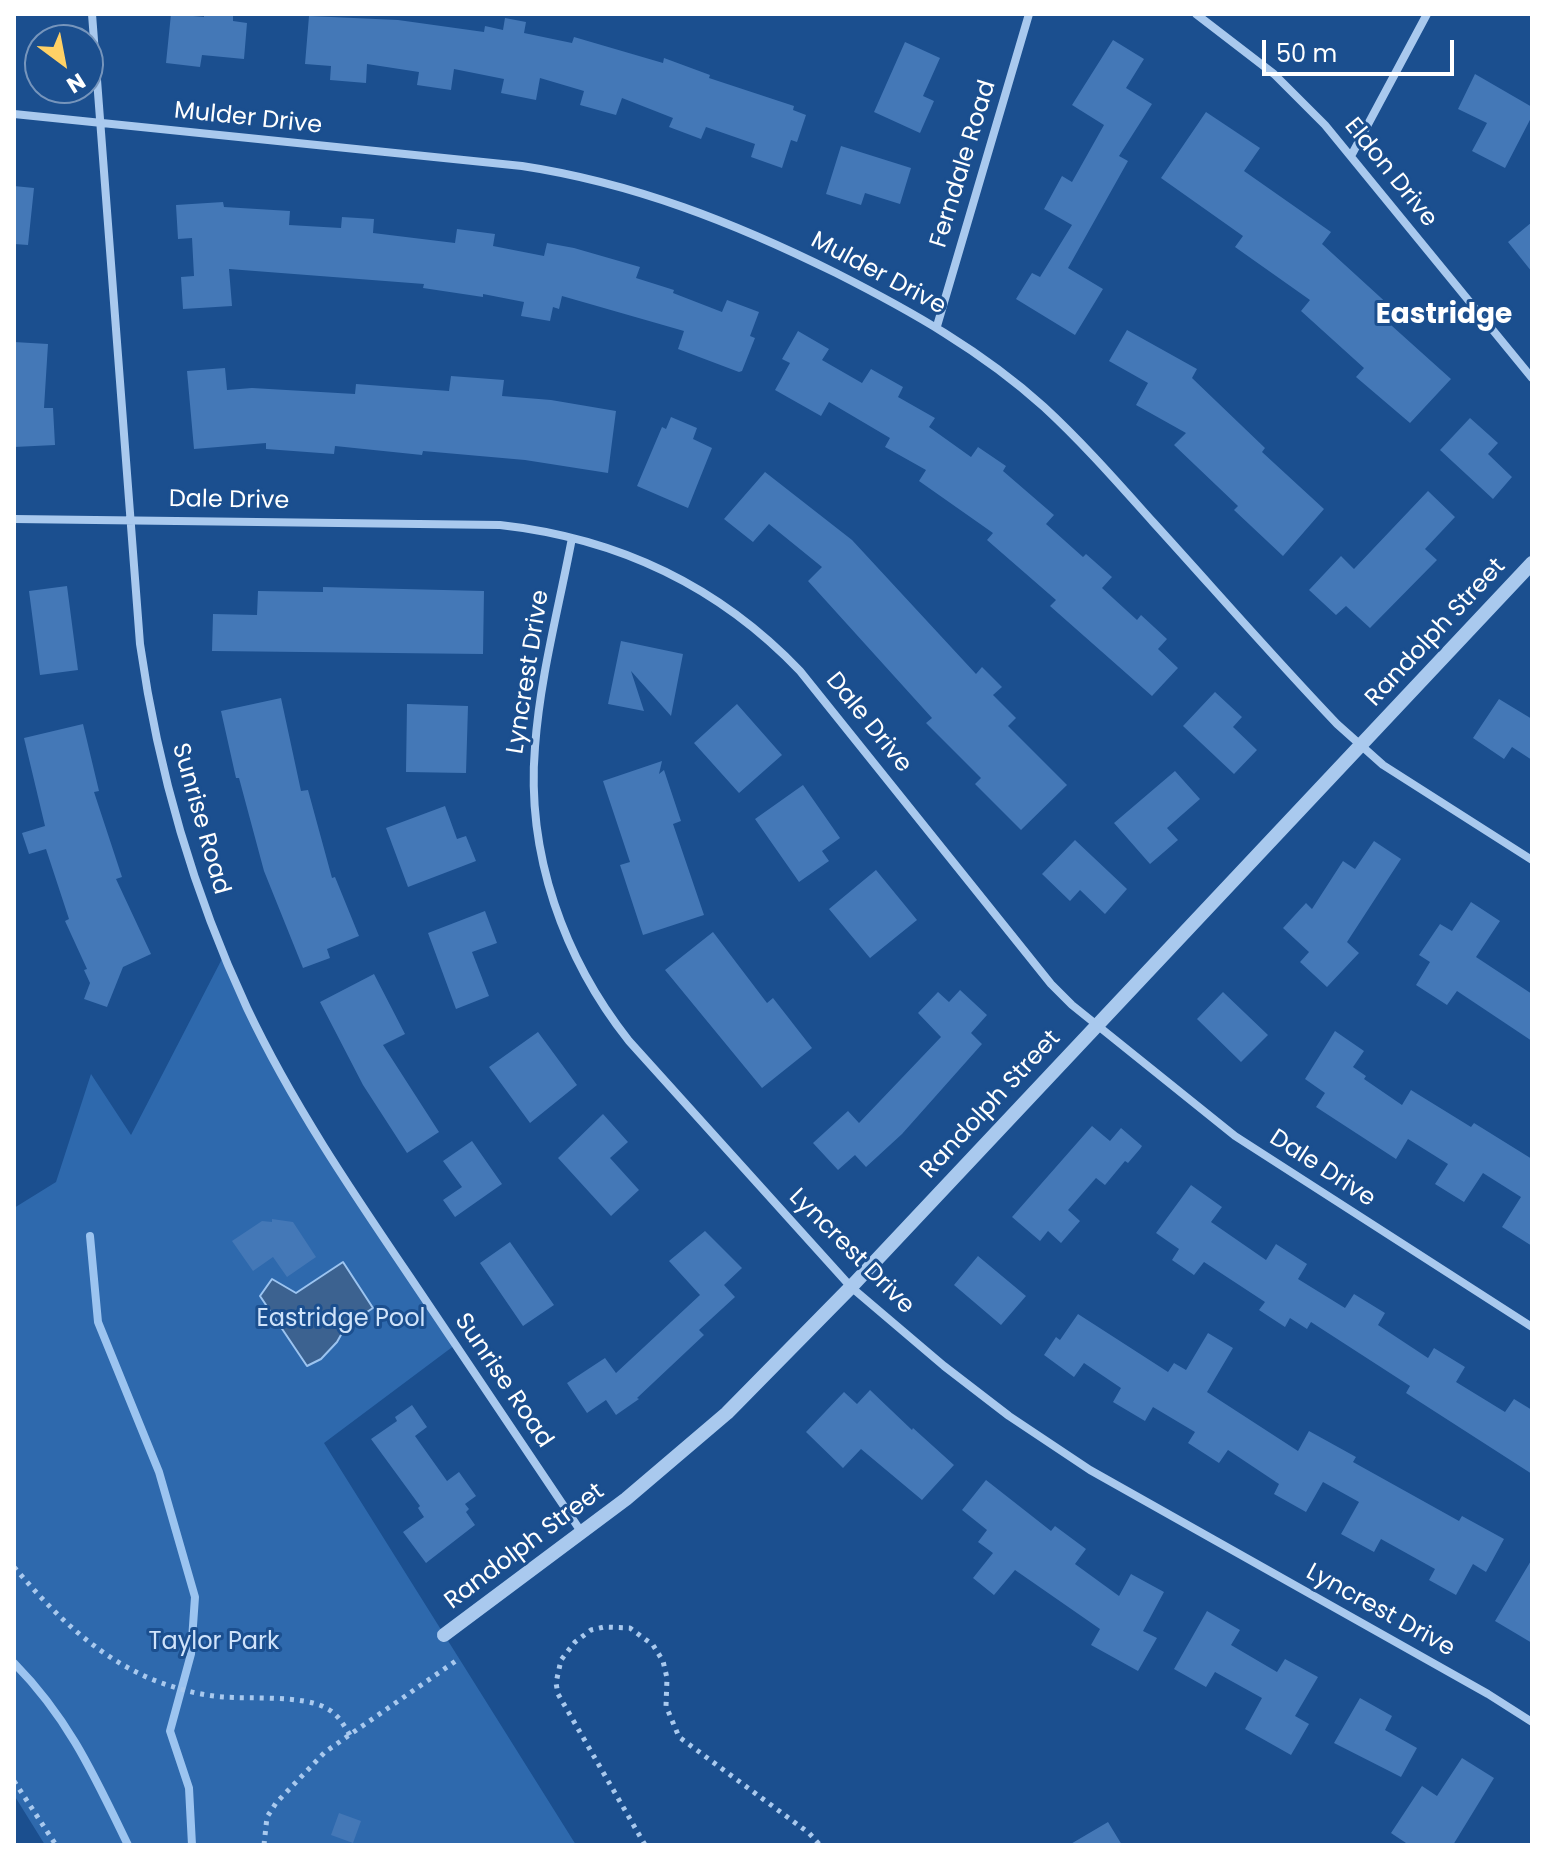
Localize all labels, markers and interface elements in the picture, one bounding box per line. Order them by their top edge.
north arrow [24,24,104,104]
scale bar [1266,24,1458,74]
text: 50 m [1276,37,1337,70]
text: N [61,66,91,101]
street label: Ferndale Road [925,77,1003,251]
street label: Mulder Drive [173,97,323,141]
street label: Eldon Drive [1337,113,1443,233]
street label: Mulder Drive [806,226,950,322]
district label: Eastridge [1376,299,1512,333]
street label: Dale Drive [168,486,290,516]
street label: Randolph Street [1360,553,1512,713]
street label: Lyncrest Drive [502,588,556,756]
street label: Dale Drive [819,667,917,779]
street label: Sunrise Road [165,740,235,898]
street label: Randolph Street [915,1025,1067,1185]
street label: Dale Drive [1264,1124,1380,1214]
street label: Lyncrest Drive [782,1183,920,1321]
park label: Eastridge Pool [257,1306,425,1334]
street label: Sunrise Road [447,1308,559,1454]
street label: Randolph Street [440,1478,610,1616]
street label: Lyncrest Drive [1301,1558,1459,1664]
park label: Taylor Park [149,1629,279,1657]

